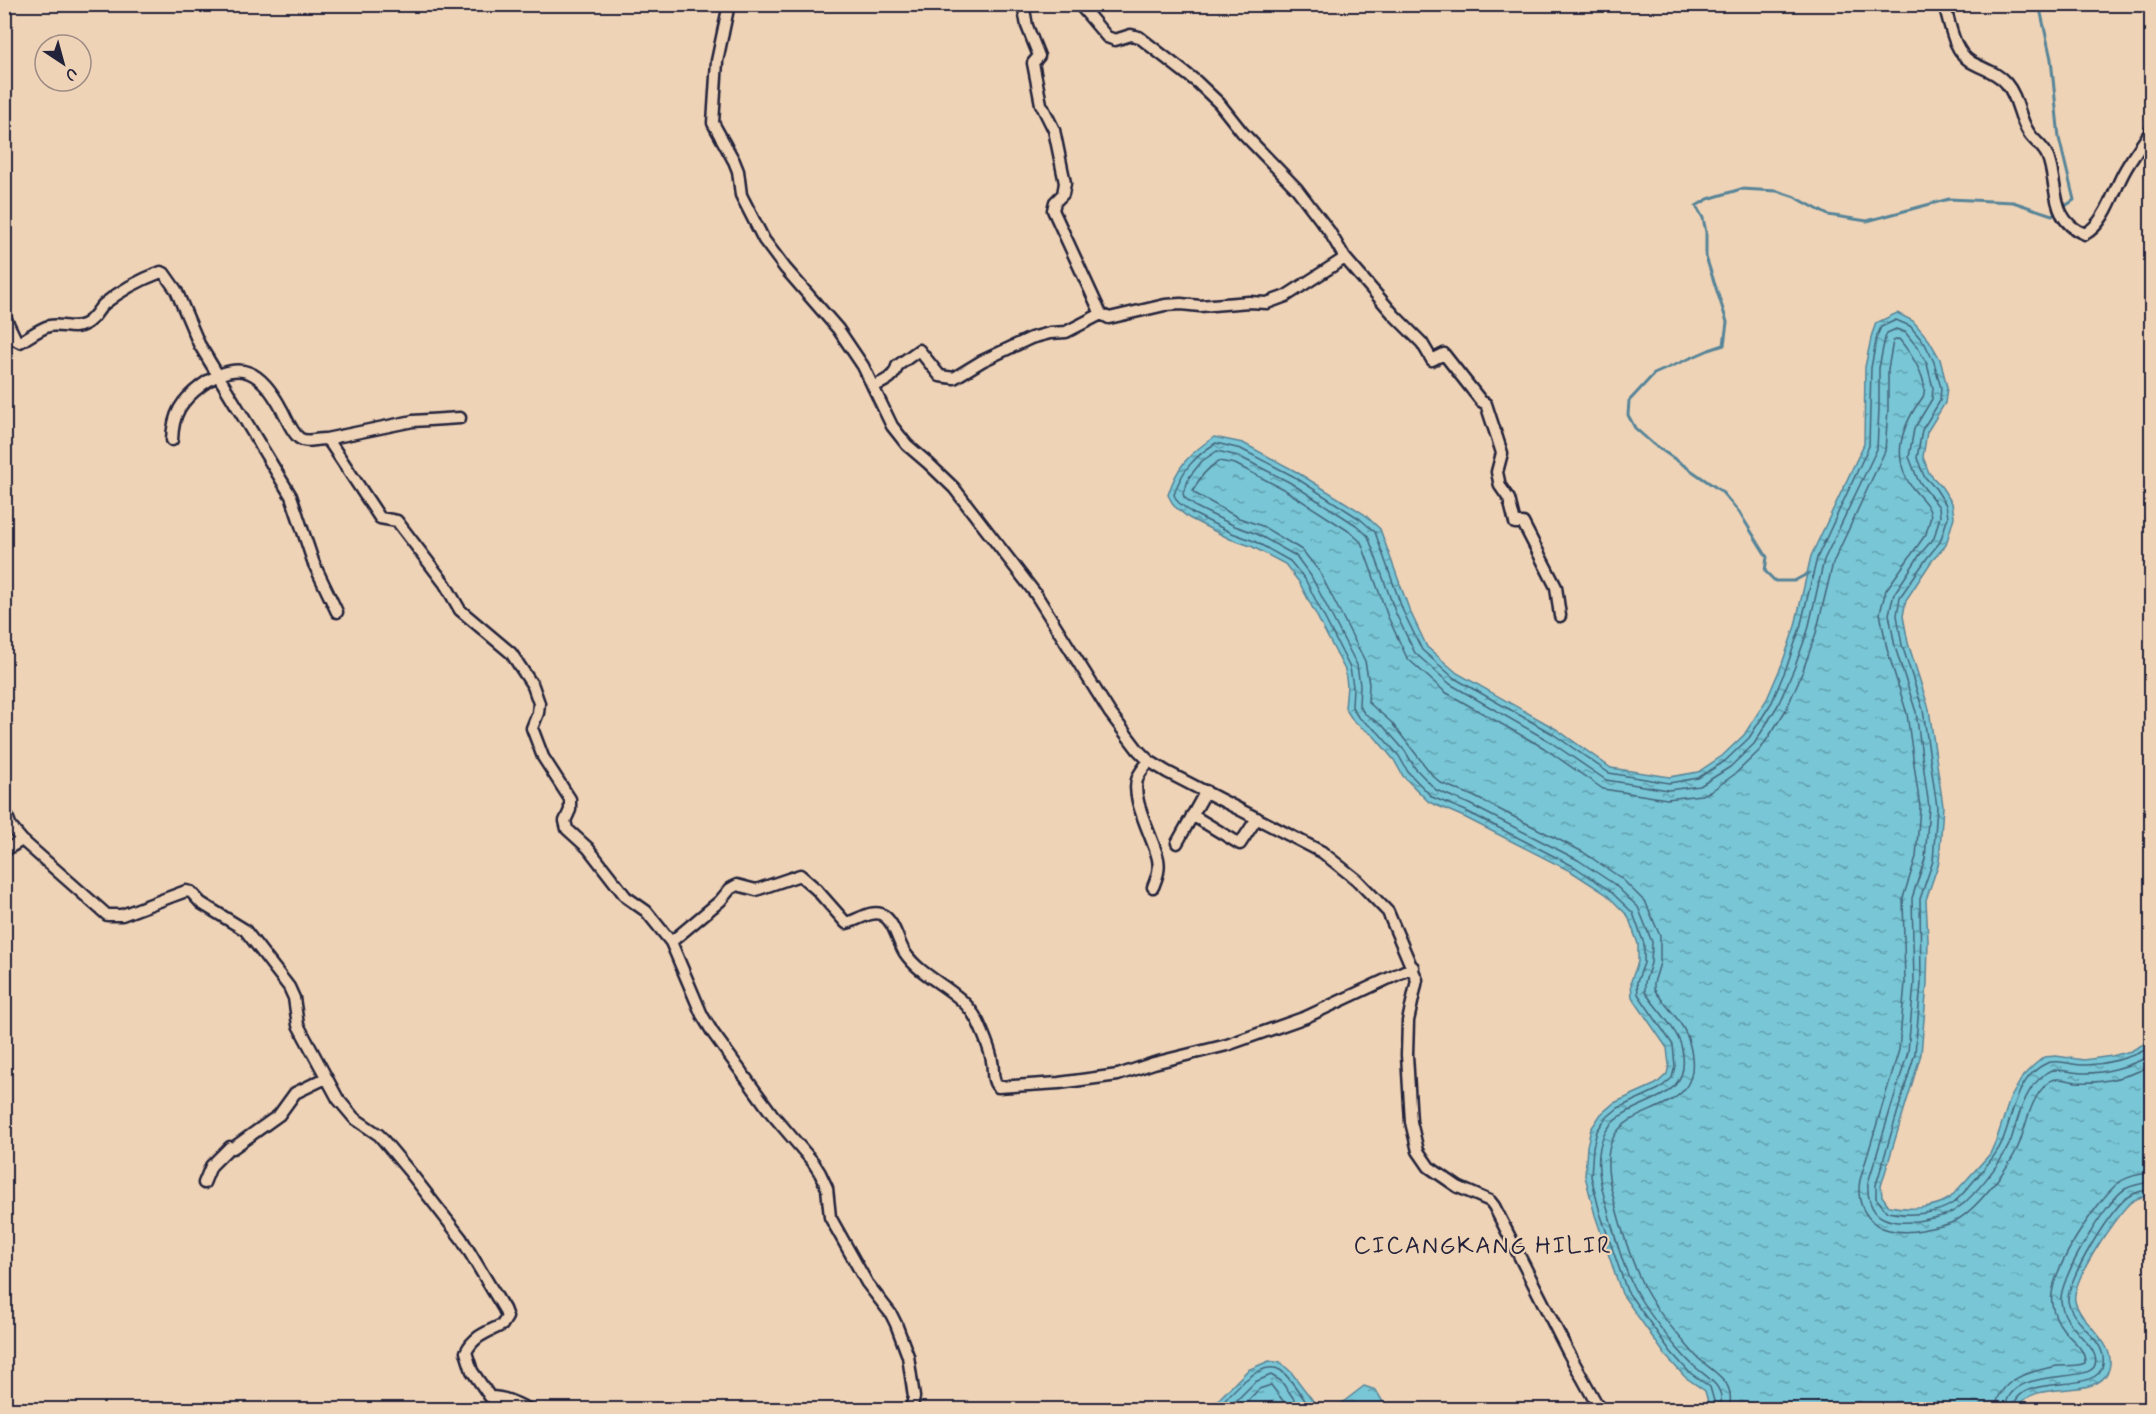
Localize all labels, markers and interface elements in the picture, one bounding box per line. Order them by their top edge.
north arrow [33,33,93,93]
text: U [61,62,81,85]
district label: CICANGKANG HILIR [1354,1231,1612,1262]

